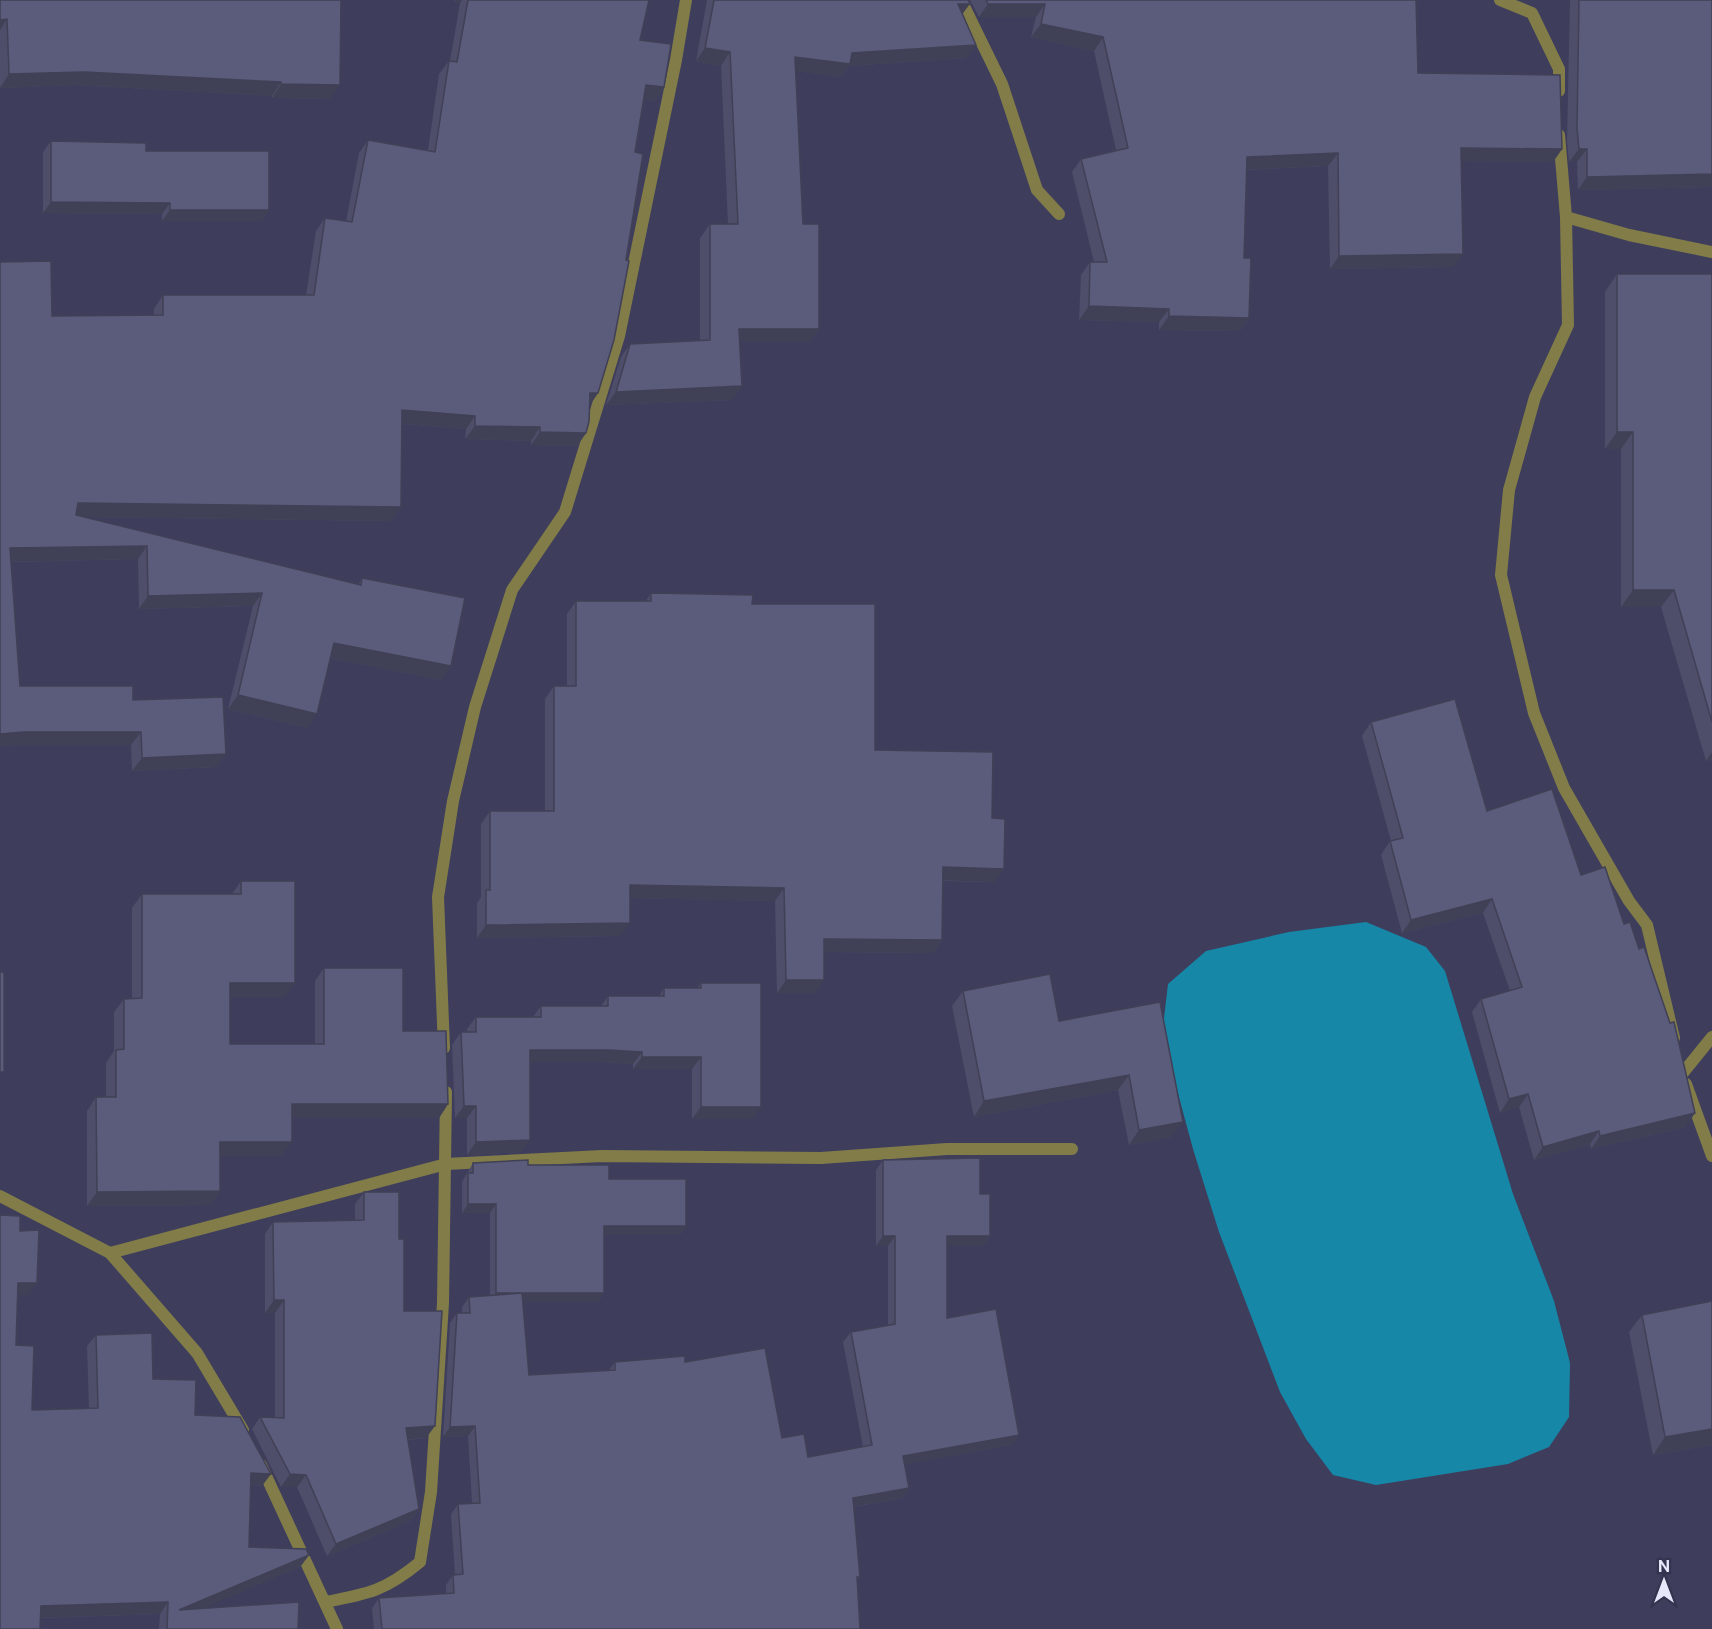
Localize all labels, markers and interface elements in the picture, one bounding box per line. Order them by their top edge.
north arrow [1634,1551,1694,1611]
text: N [1658,1557,1670,1576]

